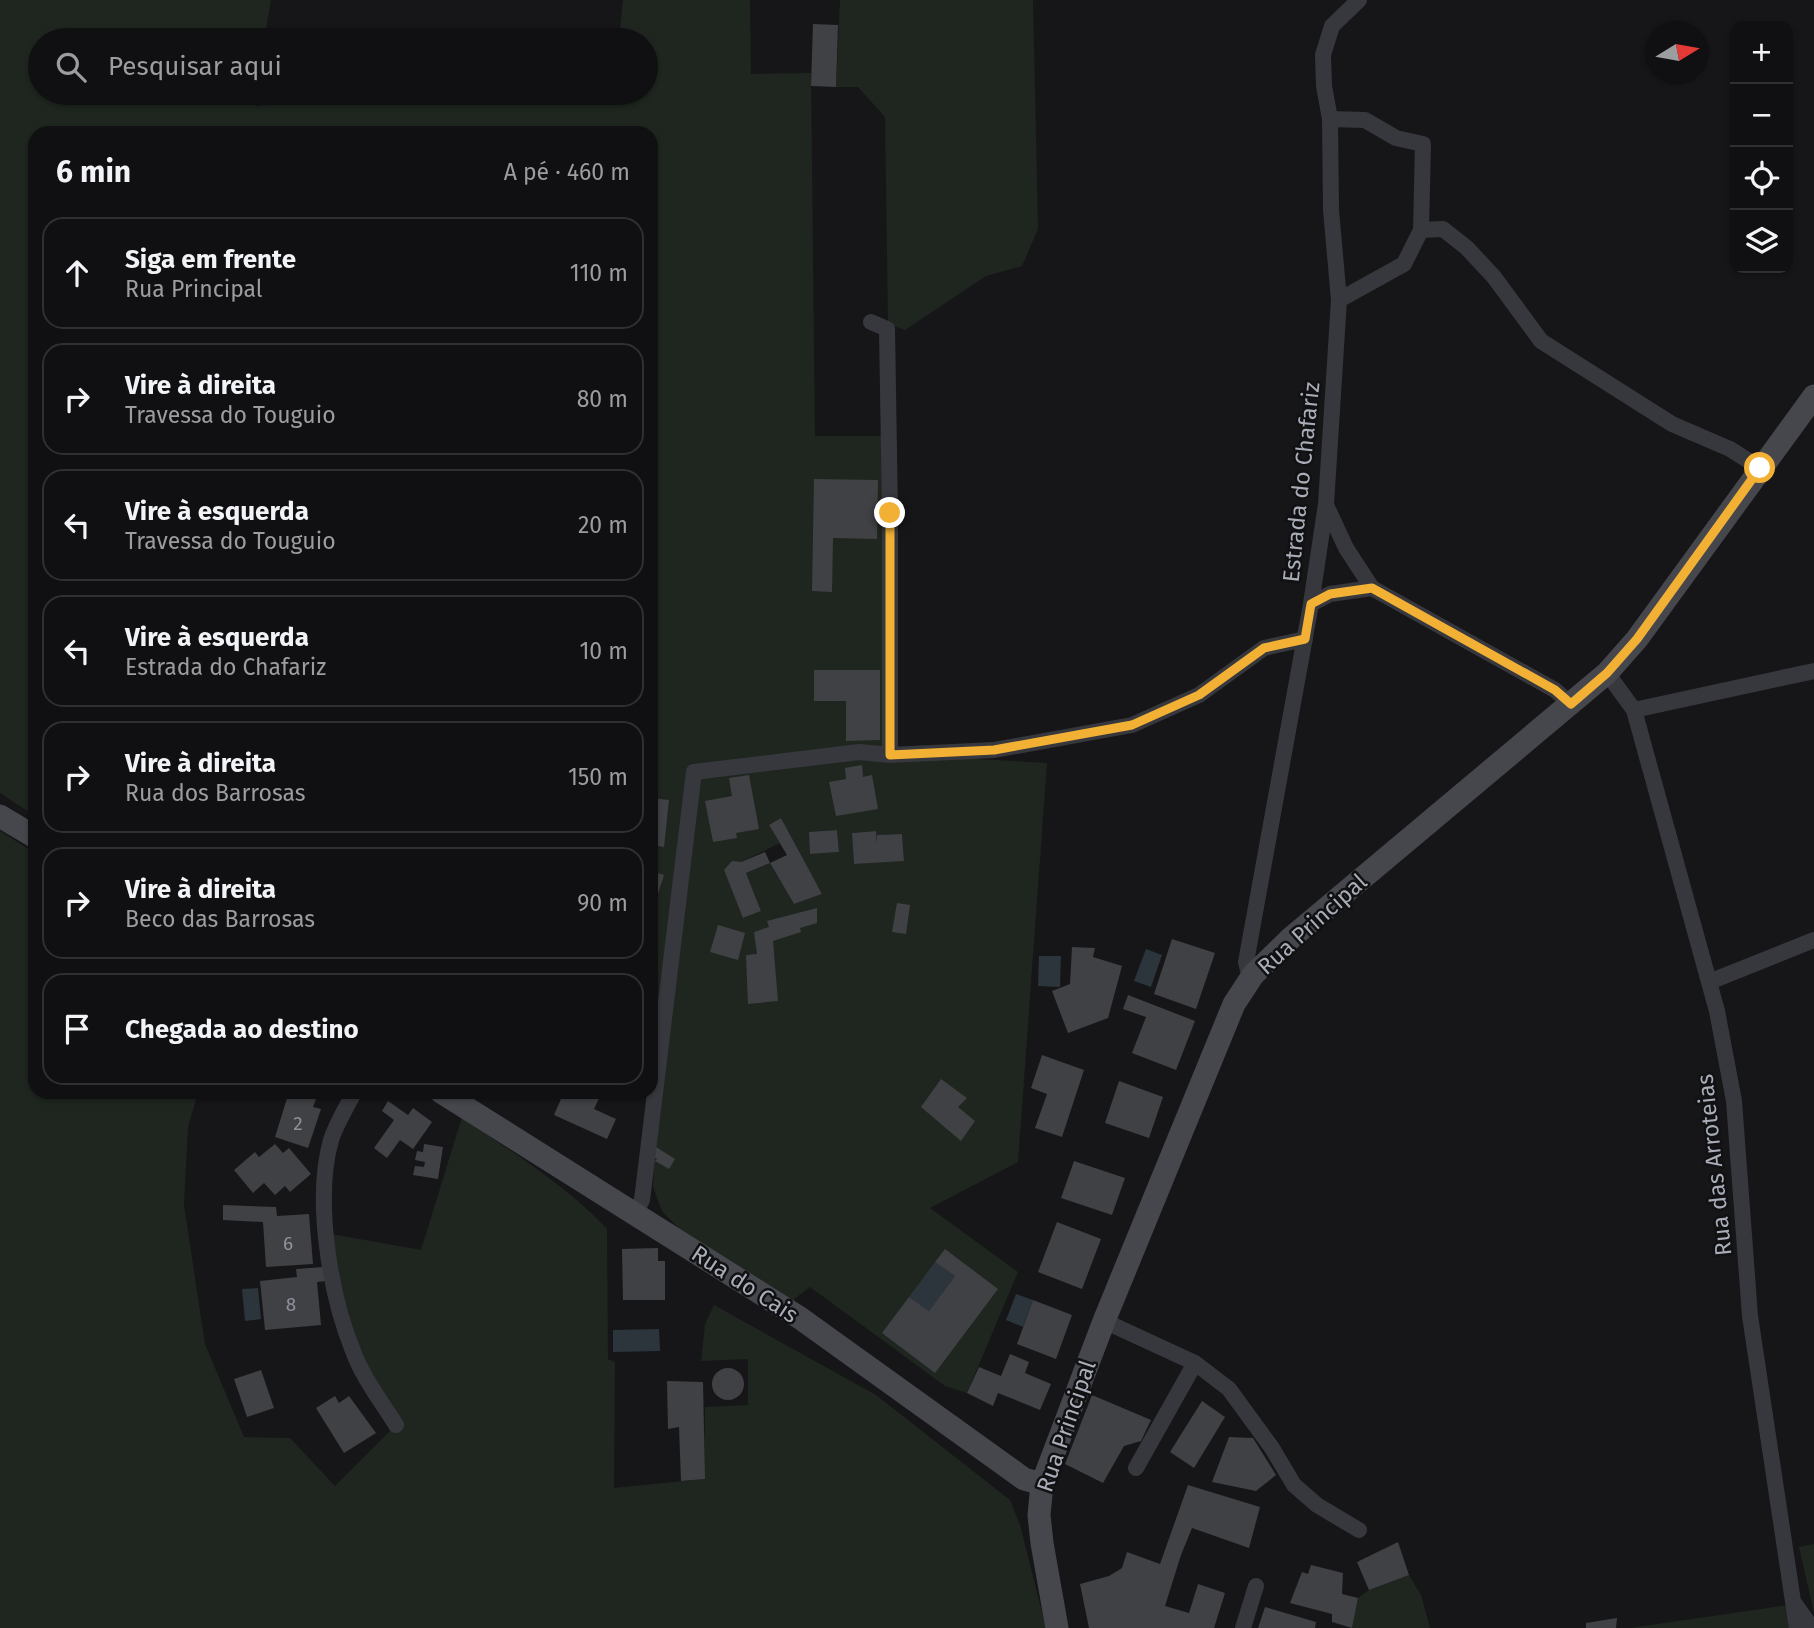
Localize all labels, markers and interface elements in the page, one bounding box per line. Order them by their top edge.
north arrow [1646,21,1709,84]
map controls [1730,21,1793,273]
button: + [1730,21,1793,84]
search box [28,28,658,105]
icon: search [52,48,90,86]
text: Pesquisar aqui [108,51,282,82]
button: − [1730,84,1793,147]
button: locate [1730,147,1793,210]
text: 6 min [56,154,131,190]
text: A pé · 460 m [504,158,630,186]
button: layers [1730,210,1793,273]
text: Siga em frente [125,244,296,275]
icon: ahead [58,254,96,292]
text: 110 m [570,259,628,287]
text: Rua Principal [125,275,263,303]
text: Vire à direita [125,370,276,401]
icon: right [58,380,96,418]
street label: Estrada do Chafariz [1277,380,1325,584]
text: 80 m [577,385,628,413]
text: Travessa do Touguio [125,401,336,429]
route start [1744,452,1775,483]
text: Vire à esquerda [125,496,309,527]
route end [874,497,905,528]
icon: left [58,506,96,544]
text: 20 m [578,511,628,539]
text: Travessa do Touguio [125,527,336,555]
text: Vire à esquerda [125,622,309,653]
icon: left [58,632,96,670]
text: 10 m [579,637,628,665]
text: Estrada do Chafariz [125,653,326,681]
text: Vire à direita [125,748,276,779]
icon: right [58,758,96,796]
text: 150 m [568,763,628,791]
text: Rua dos Barrosas [125,779,305,807]
street label: Rua Principal [1252,867,1373,980]
text: Vire à direita [125,874,276,905]
icon: right [58,884,96,922]
text: 90 m [577,889,628,917]
text: Beco das Barrosas [125,905,315,933]
icon: arrive [58,1010,96,1048]
text: Chegada ao destino [125,1014,359,1045]
street label: Rua das Arroteias [1691,1073,1737,1257]
house number: 2 [293,1112,303,1135]
house number: 6 [283,1232,293,1255]
street label: Rua do Cais [686,1239,804,1329]
house number: 8 [286,1293,296,1316]
street label: Rua Principal [1030,1356,1102,1496]

